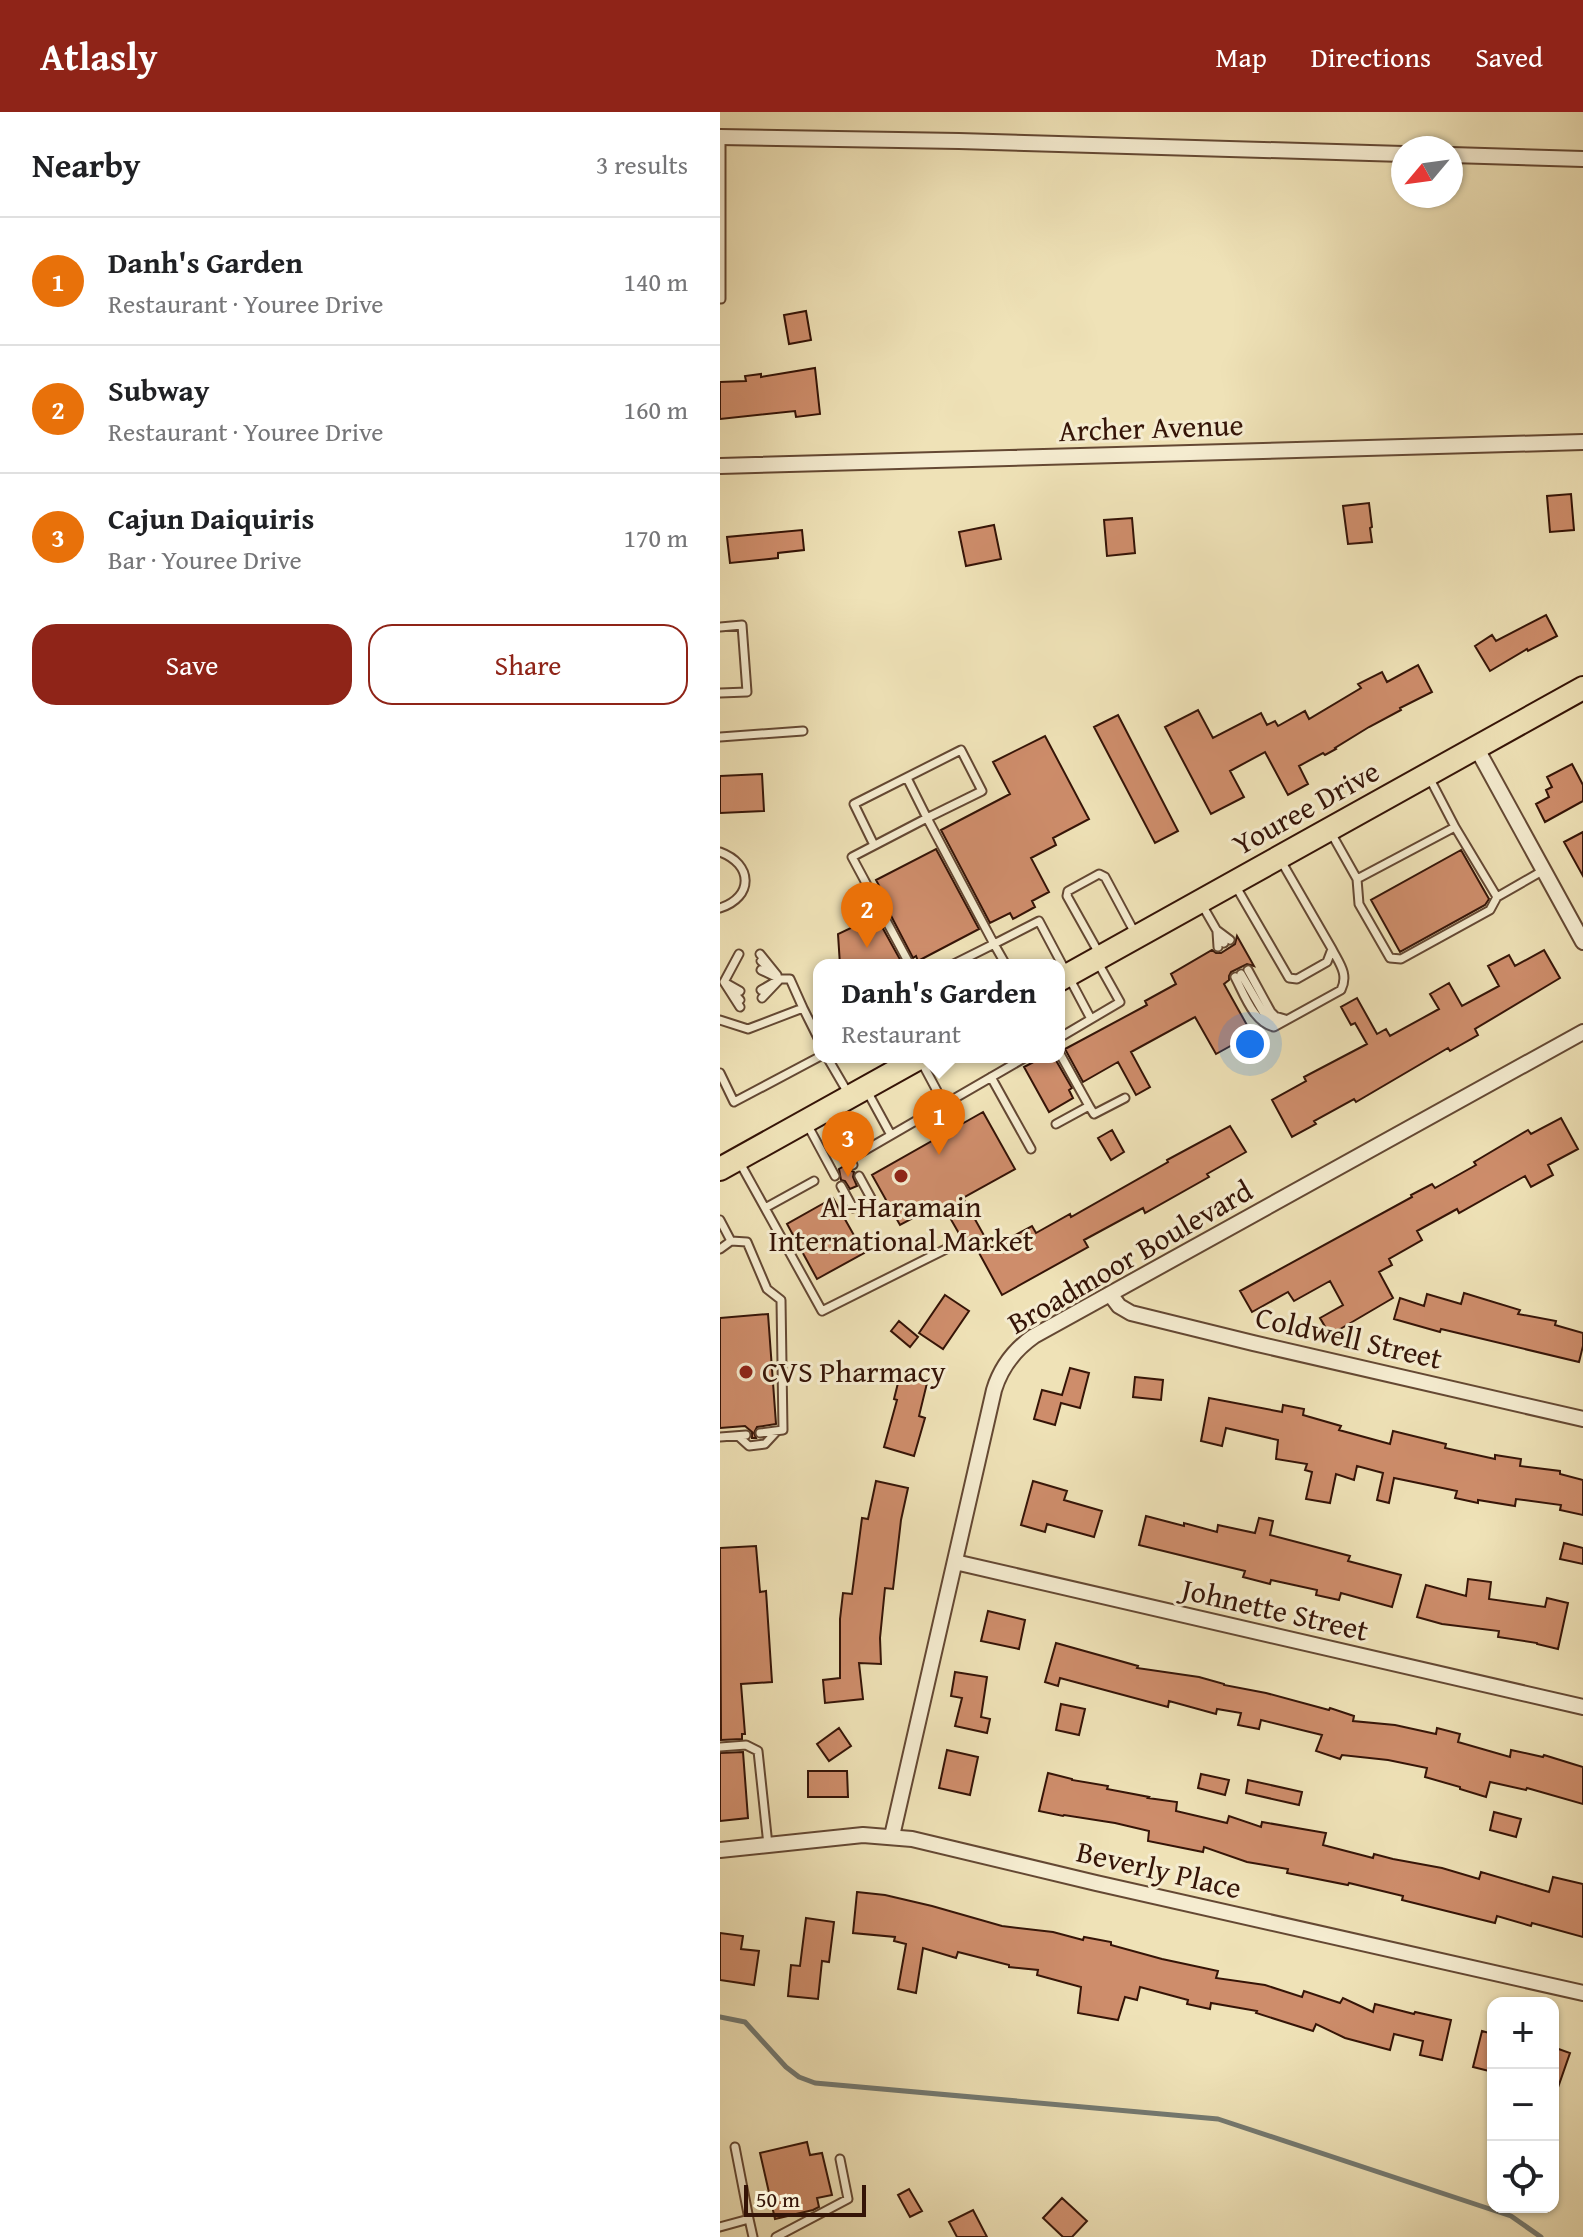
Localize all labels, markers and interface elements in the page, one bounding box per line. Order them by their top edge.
text: Atlasly [40,28,158,84]
text: Map [1215,36,1267,77]
text: Directions [1311,36,1431,77]
text: Saved [1475,36,1543,77]
north arrow [1391,136,1463,208]
text: Nearby [32,140,141,189]
text: 3 results [596,145,688,184]
text: Danh's Garden [108,240,303,284]
text: 1 [51,262,65,301]
text: 140 m [623,262,688,301]
text: Restaurant · Youree Drive [108,284,384,323]
text: Subway [108,368,209,412]
text: 2 [51,390,65,429]
text: 160 m [623,390,688,429]
street label: Archer Avenue [1058,402,1244,452]
text: Restaurant · Youree Drive [108,412,384,451]
text: Cajun Daiquiris [108,496,314,540]
text: 3 [51,518,65,557]
text: 170 m [623,518,688,557]
text: Bar · Youree Drive [108,540,302,579]
button: Save [32,624,352,705]
button: Share [368,624,688,705]
street label: Youree Drive [1224,749,1387,866]
pin: 2 [841,882,893,948]
popup [813,959,1065,1063]
text: Danh's Garden [841,970,1037,1014]
text: Restaurant [841,1014,961,1053]
your location [1230,1024,1270,1064]
pin: 1 [913,1089,965,1155]
pin: 3 [822,1111,874,1177]
marker: Al-Haramain International Market [892,1167,910,1185]
street label: Broadmoor Boulevard [999,1168,1260,1344]
place label: Al-Haramain International Market [769,1184,1034,1262]
street label: Coldwell Street [1252,1294,1447,1380]
place label: CVS Pharmacy [762,1349,946,1393]
marker: CVS Pharmacy [737,1363,755,1381]
street label: Johnette Street [1174,1565,1373,1652]
street label: Beverly Place [1073,1829,1246,1909]
map controls [1487,1997,1559,2213]
button: + [1487,1997,1559,2069]
button: − [1487,2069,1559,2141]
button: locate [1487,2141,1559,2213]
scale bar [744,2181,866,2217]
text: 50 m [756,2183,800,2215]

